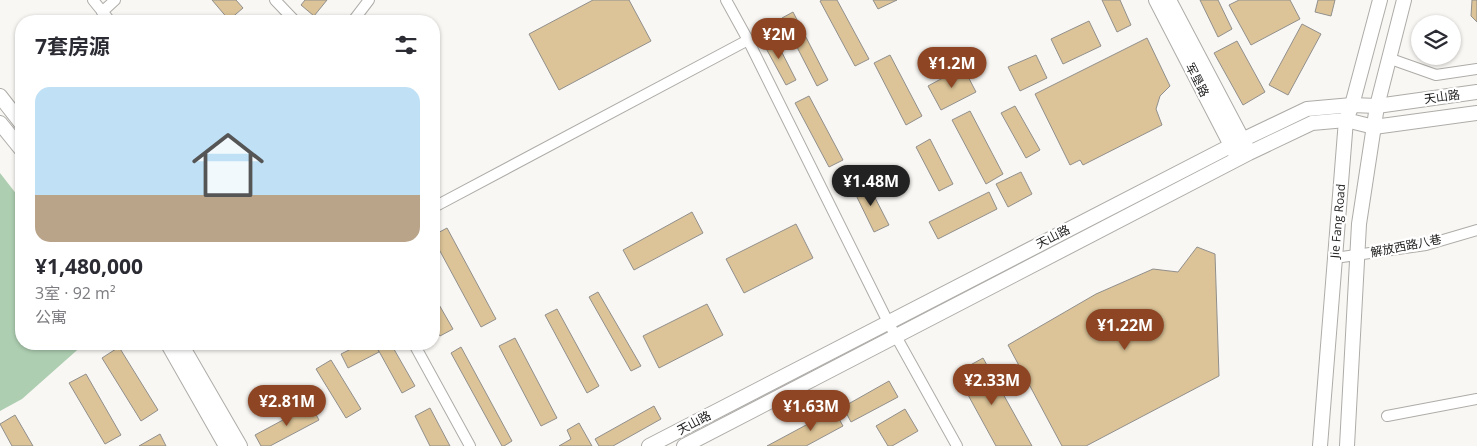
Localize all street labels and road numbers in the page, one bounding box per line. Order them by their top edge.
street label: 军垦路 [1182,60,1213,100]
street label: 天山路 [1423,86,1461,107]
street label: Jie Fang Road [1326,183,1349,260]
street label: 天山路 [1033,221,1073,252]
street label: 解放西路八巷 [1369,230,1443,261]
street label: 天山路 [674,407,714,439]

